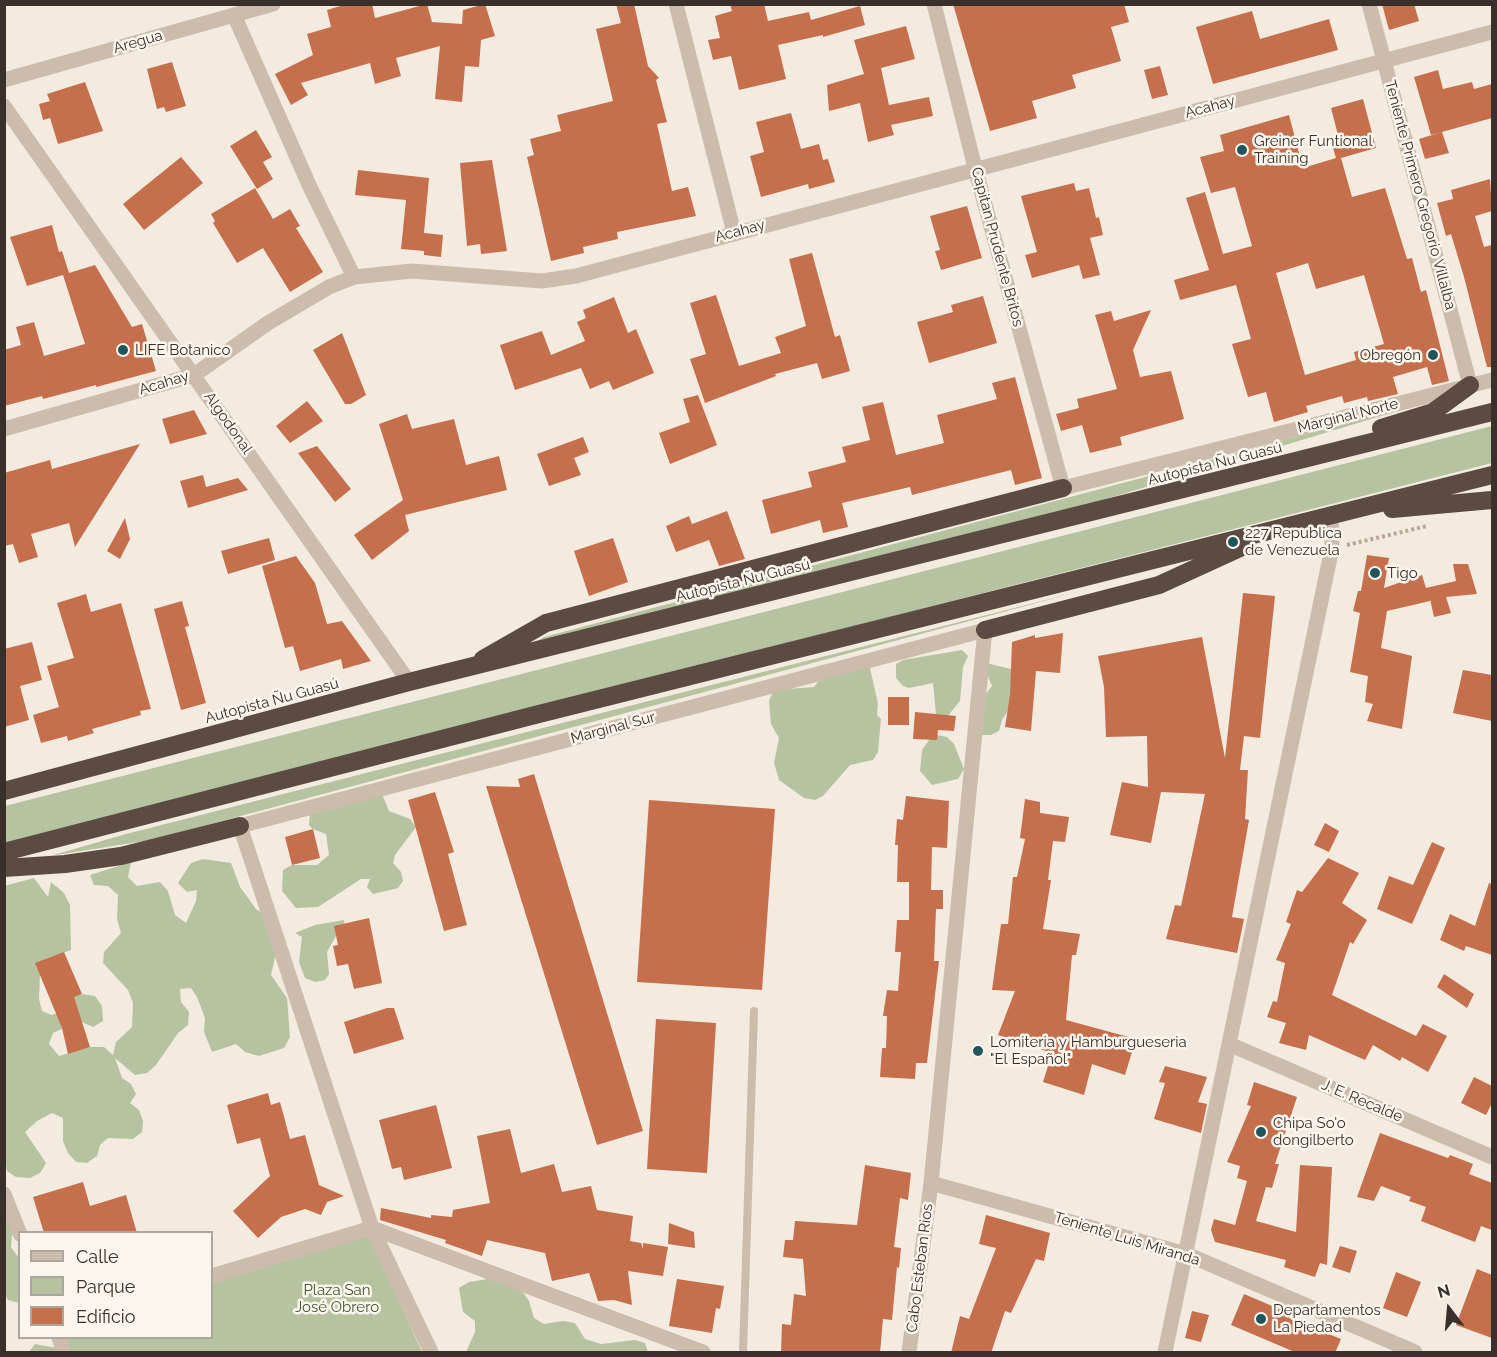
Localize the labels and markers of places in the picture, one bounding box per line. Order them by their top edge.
place label: Greiner Funtional Training [1254,132,1373,167]
marker: Greiner Funtional Training [1235,143,1249,157]
place label: LIFE Botanico [135,341,230,359]
marker: LIFE Botanico [116,343,130,357]
place label: Obregón [1360,346,1421,364]
marker: Obregón [1426,348,1440,362]
place label: 227 Republica de Venezuela [1245,524,1342,559]
marker: 227 Republica de Venezuela [1226,535,1240,549]
place label: Tigo [1387,564,1418,582]
marker: Tigo [1368,566,1382,580]
place label: Lomiteria y Hamburgueseria "El Español" [990,1033,1187,1068]
marker: Lomiteria y Hamburgueseria "El Español" [971,1044,985,1058]
place label: Chipa So'o dongilberto [1273,1114,1354,1149]
marker: Chipa So'o dongilberto [1254,1125,1268,1139]
place label: Departamentos La Piedad [1273,1301,1381,1336]
marker: Departamentos La Piedad [1254,1312,1268,1326]

